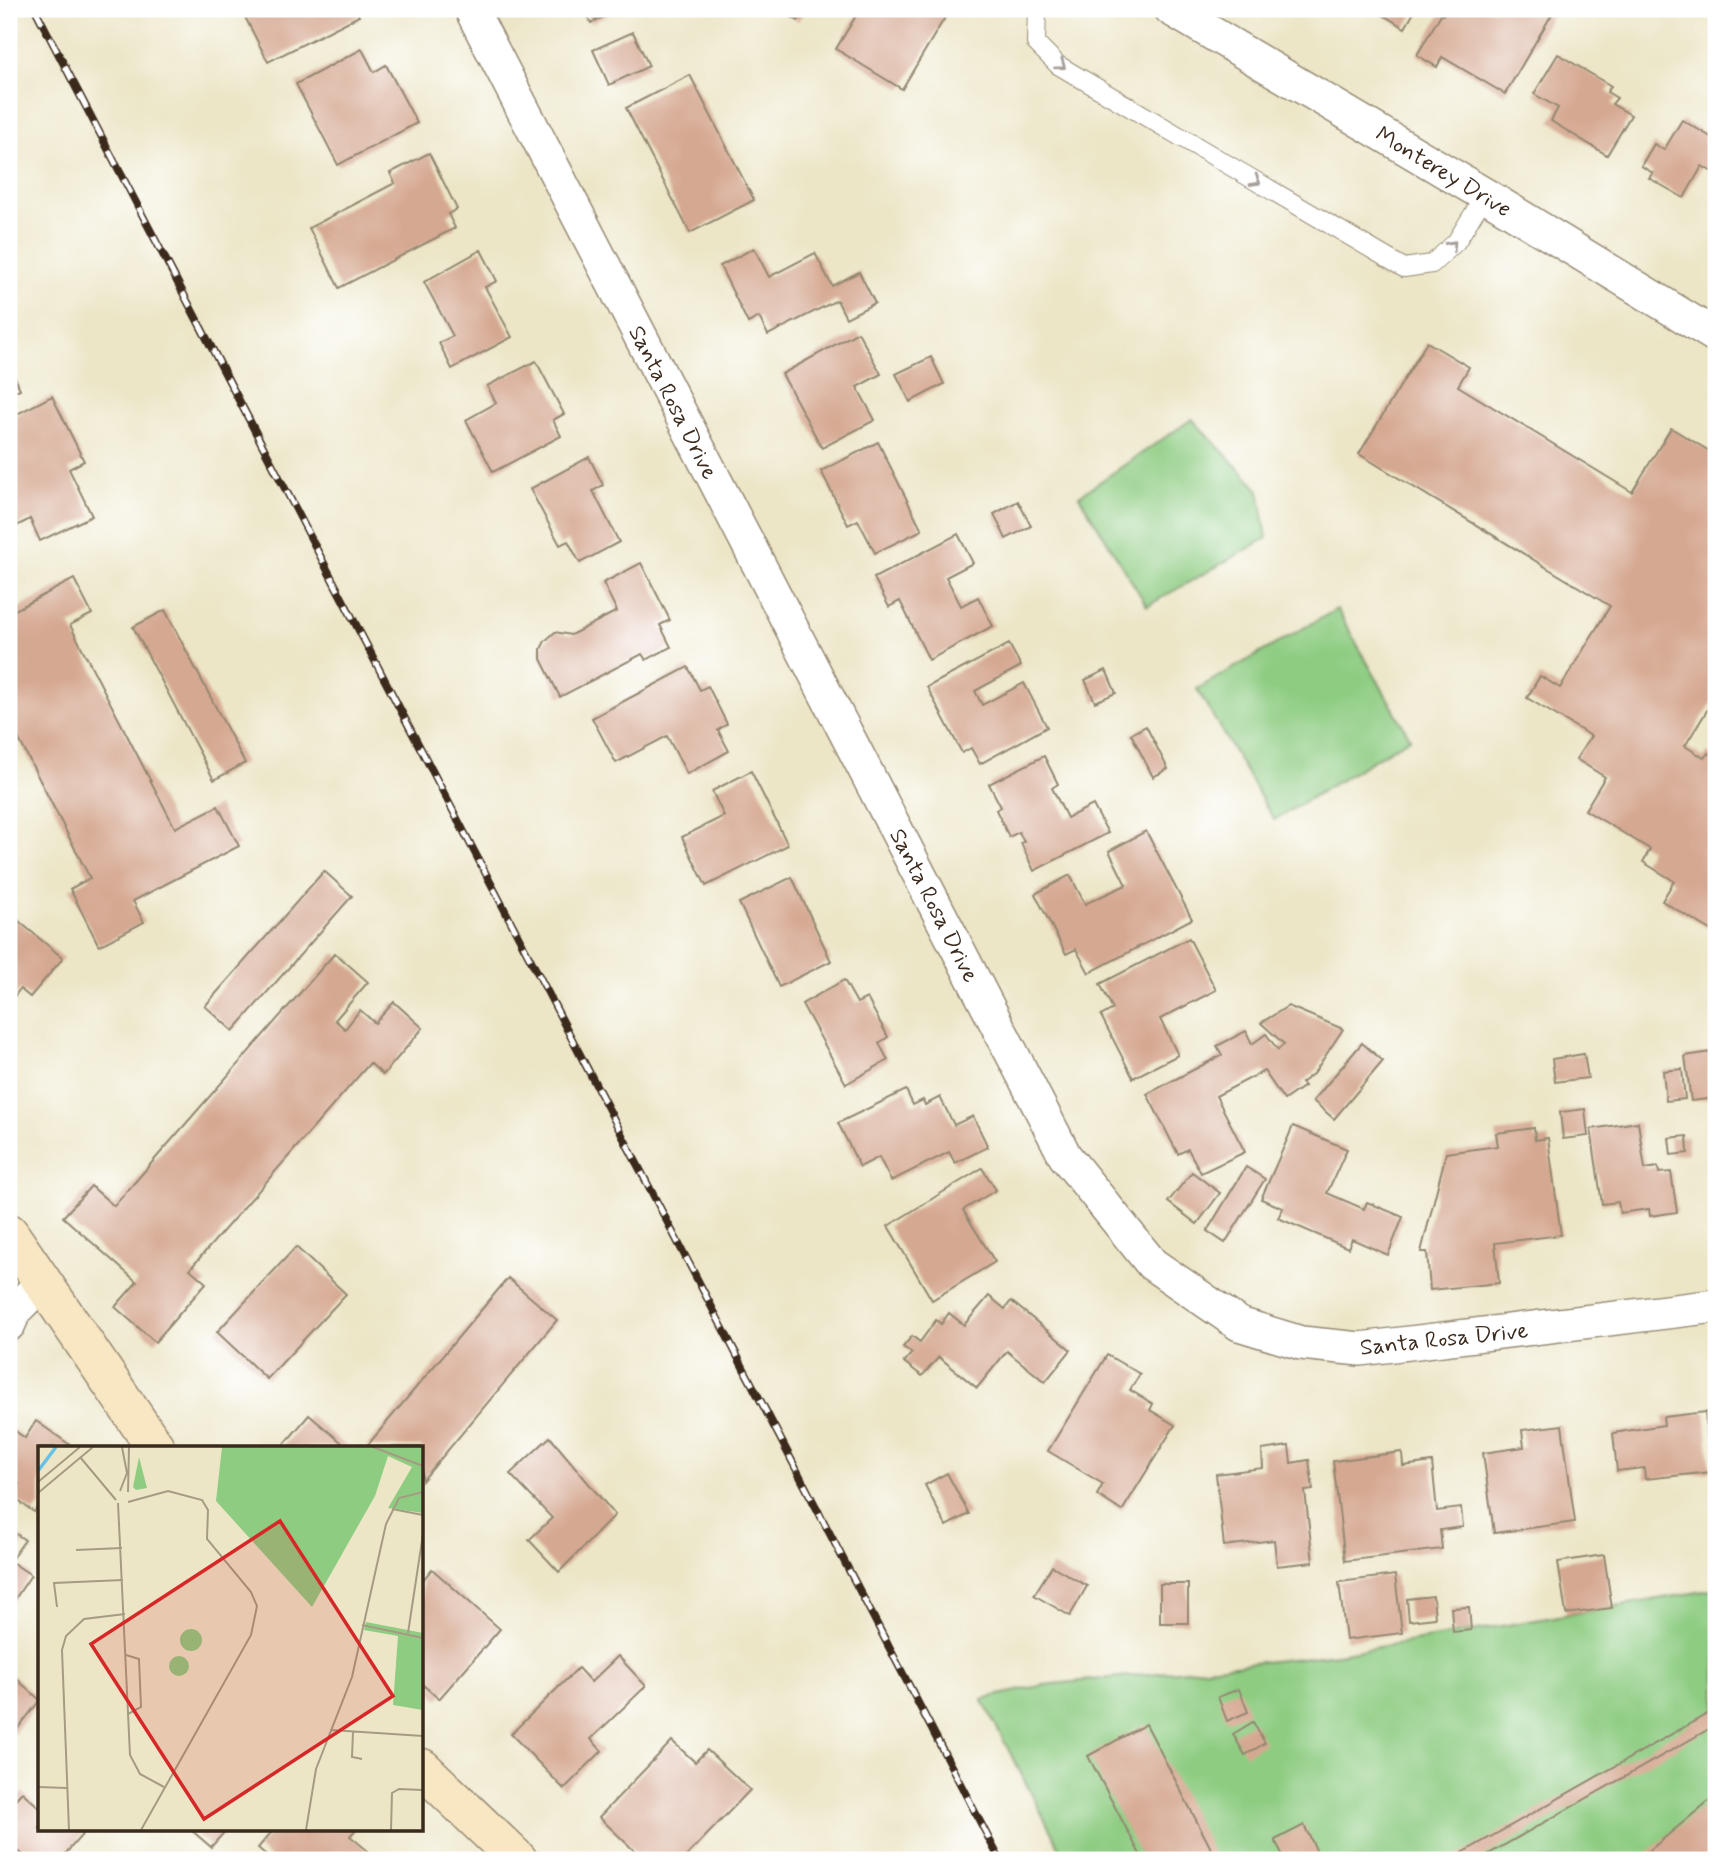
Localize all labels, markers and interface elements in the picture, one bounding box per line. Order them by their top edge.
one-way arrow [1053,57,1065,69]
street label: Monterey Drive [1369,120,1516,225]
one-way arrow [1249,173,1262,186]
one-way arrow [1444,240,1456,253]
street label: Santa Rosa Drive [621,321,724,485]
street label: Santa Rosa Drive [882,824,985,988]
street label: Santa Rosa Drive [1359,1316,1530,1364]
inset map [38,1446,424,1830]

